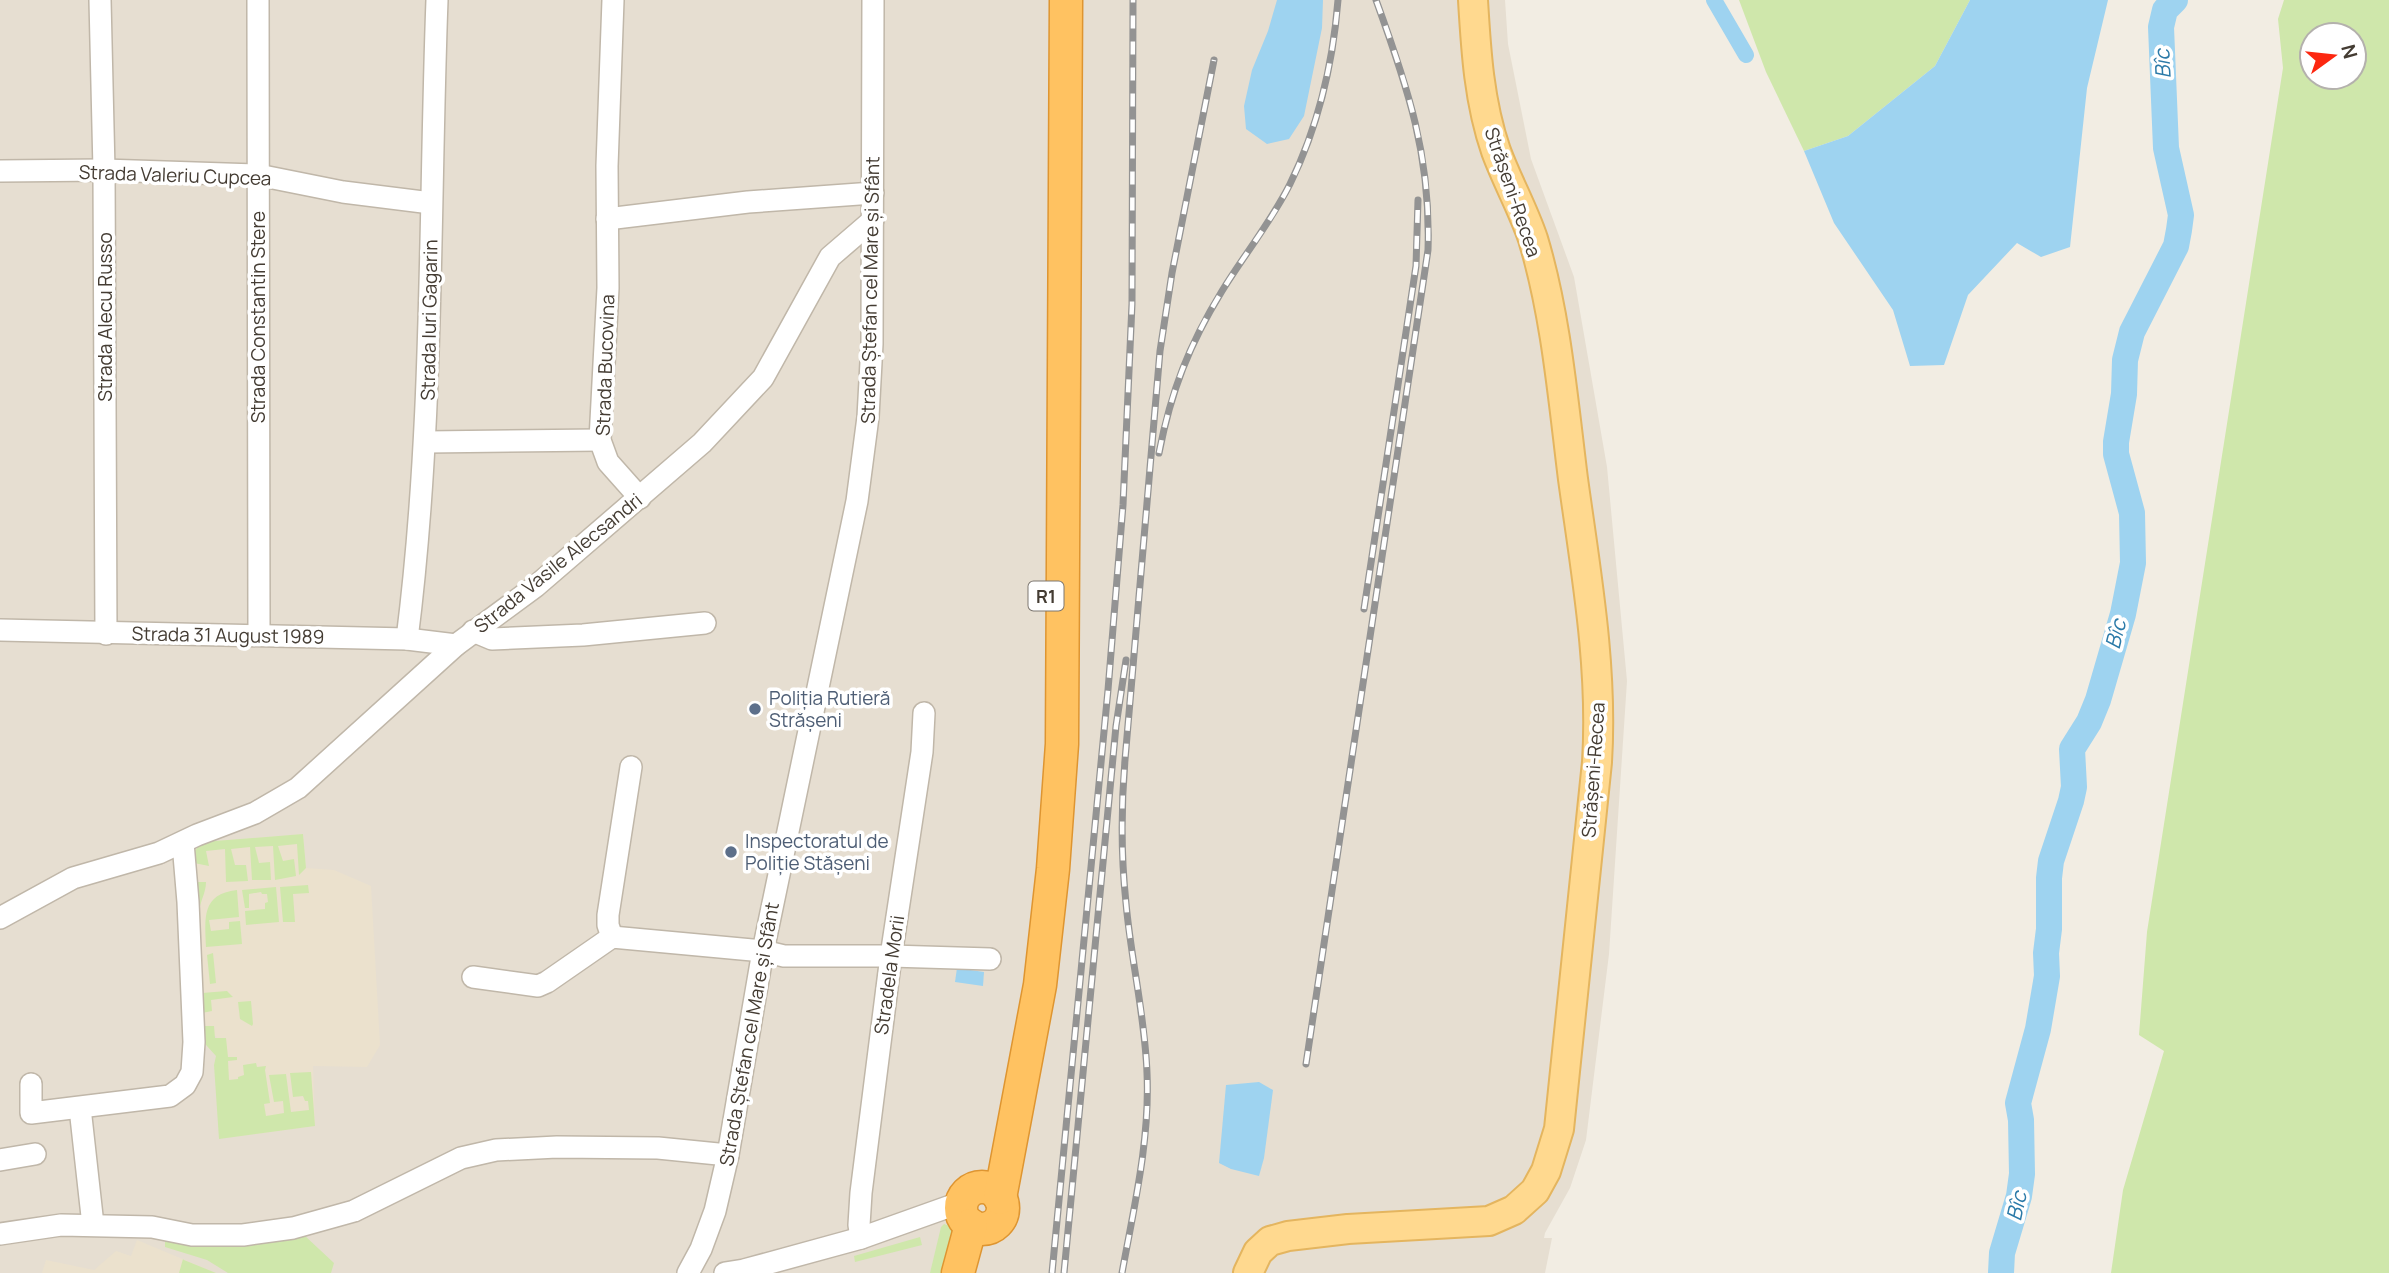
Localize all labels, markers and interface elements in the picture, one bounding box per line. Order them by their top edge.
north arrow [2298,21,2368,91]
text: N [2335,42,2364,62]
water label: Bîc [2147,46,2177,79]
street label: Strășeni-Recea [1479,124,1547,260]
street label: Strada Ștefan cel Mare și Sfânt [855,156,885,424]
street label: Strada Valeriu Cupcea [78,159,272,191]
street label: Strada Constantin Stere [245,211,271,423]
street label: Strada Alecu Russo [92,232,118,402]
street label: Strada Iuri Gagarin [415,239,443,401]
street label: Strada Bucovina [590,294,620,436]
street label: Strada Vasile Alecsandri [468,487,648,639]
road number: R1 [1028,582,1064,610]
water label: Bîc [2098,614,2133,652]
street label: Strada 31 August 1989 [131,620,325,650]
place label: Poliția Rutieră Strășeni [769,685,890,733]
marker: Poliția Rutieră Strășeni [747,701,763,717]
street label: Strășeni-Recea [1575,701,1611,839]
place label: Inspectoratul de Poliție Stășeni [745,828,889,876]
marker: Inspectoratul de Poliție Stășeni [723,844,739,860]
street label: Strada Ștefan cel Mare și Sfânt [713,900,785,1168]
street label: Stradela Morii [868,914,910,1036]
water label: Bîc [1999,1186,2033,1223]

